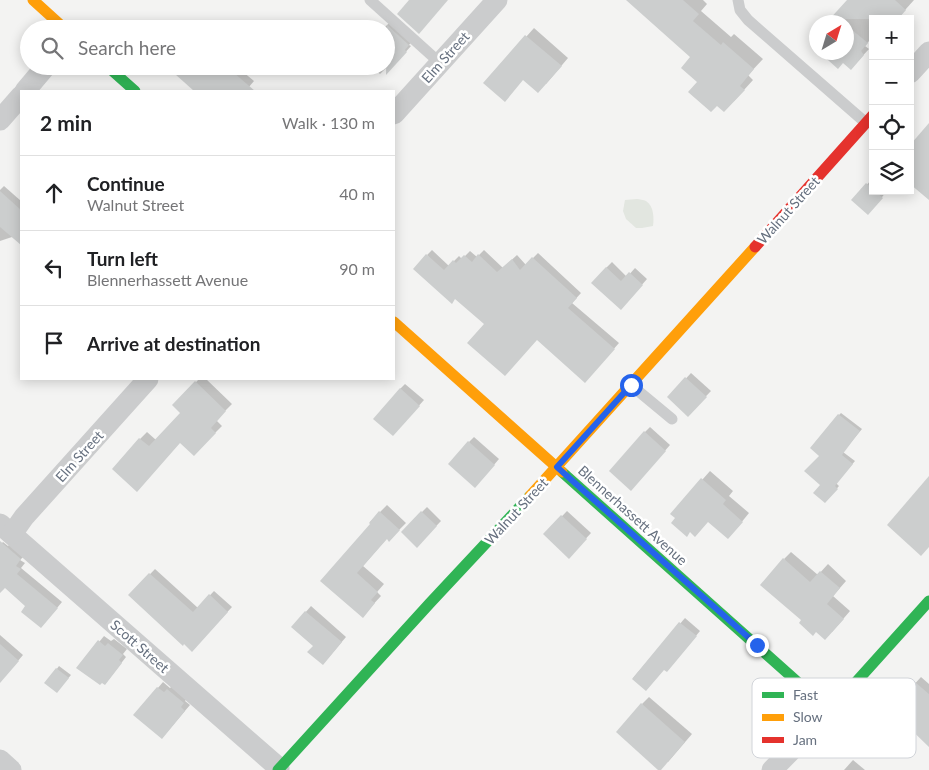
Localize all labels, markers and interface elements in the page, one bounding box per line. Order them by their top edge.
north arrow [809,15,854,60]
map controls [869,15,914,195]
button: + [869,15,914,60]
search box [20,20,395,75]
street label: Elm Street [418,28,472,86]
icon: search [38,34,66,62]
text: Search here [78,36,176,59]
button: − [869,60,914,105]
button: locate [869,105,914,150]
text: 2 min [40,110,92,135]
text: Walk · 130 m [282,113,375,132]
button: layers [869,150,914,195]
text: Continue [87,172,165,195]
street label: Walnut Street [753,173,823,247]
icon: ahead [40,179,68,207]
text: 40 m [339,184,375,203]
text: Walnut Street [87,195,184,214]
text: Turn left [87,247,158,270]
icon: left [40,254,68,282]
text: 90 m [339,259,375,278]
text: Blennerhassett Avenue [87,270,248,289]
icon: arrive [40,329,68,357]
text: Arrive at destination [87,332,260,355]
route start [620,374,643,397]
street label: Elm Street [52,427,106,485]
street label: Blennerhassett Avenue [575,462,691,568]
street label: Walnut Street [481,474,551,548]
street label: Scott Street [107,616,173,676]
route end [746,634,769,657]
legend [752,678,916,758]
text: Fast [793,686,818,703]
text: Slow [793,708,823,725]
text: Jam [793,731,817,748]

